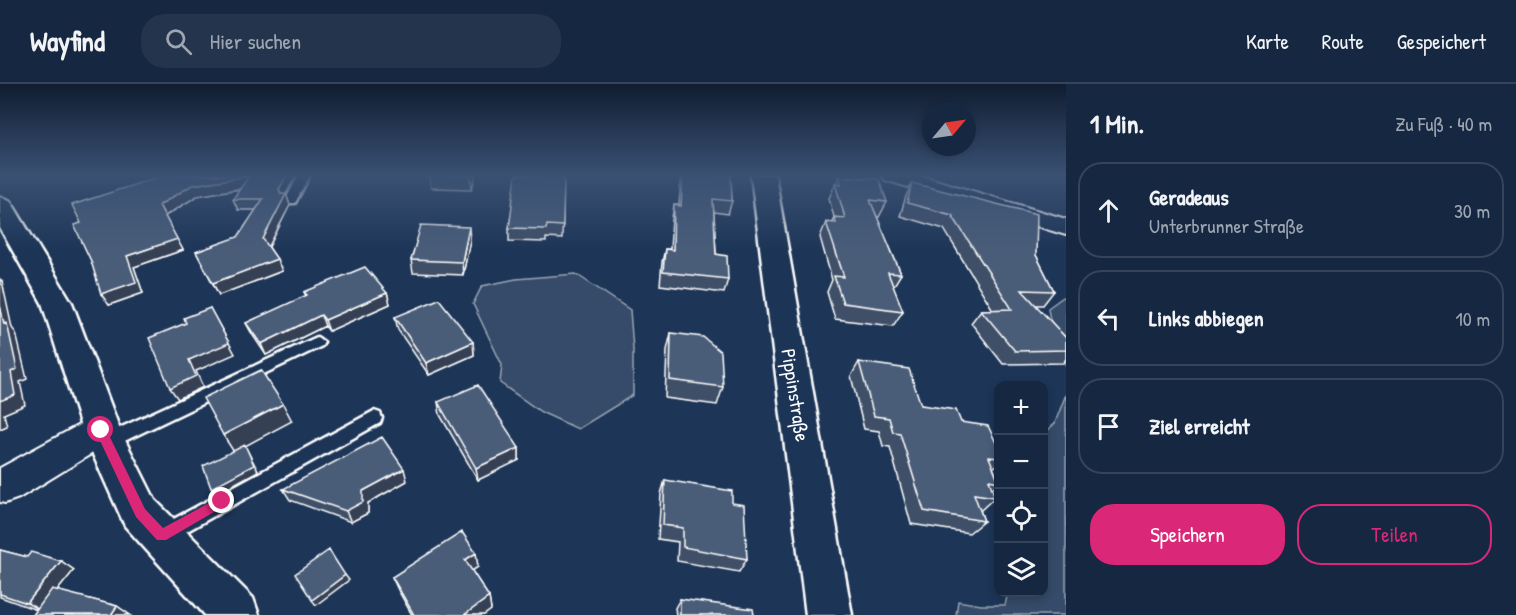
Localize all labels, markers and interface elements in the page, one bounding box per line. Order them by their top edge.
search box [141,14,561,68]
text: Wayfind [30,22,105,60]
icon: search [162,25,195,58]
text: Hier suchen [210,26,301,56]
text: Karte [1246,27,1289,56]
text: Route [1322,27,1364,56]
text: Gespeichert [1397,27,1486,56]
north arrow [922,102,976,156]
text: 1 Min. [1090,106,1144,141]
text: Zu Fuß · 40 m [1395,110,1492,137]
text: Geradeaus [1149,182,1229,212]
icon: ahead [1092,194,1125,227]
text: 30 m [1454,197,1490,224]
text: Unterbrunner Straße [1149,212,1304,239]
icon: left [1092,302,1125,335]
text: Links abbiegen [1149,303,1264,333]
text: 10 m [1456,305,1490,332]
street label: Pippinstraße [775,347,817,443]
map controls [994,381,1048,597]
button: + [994,381,1048,435]
icon: arrive [1092,410,1125,443]
text: Ziel erreicht [1149,411,1249,441]
route start [87,416,113,442]
button: − [994,435,1048,489]
route end [208,487,234,513]
button: locate [994,489,1048,543]
button: Speichern [1090,504,1285,565]
button: Teilen [1297,504,1492,565]
button: layers [994,543,1048,597]

